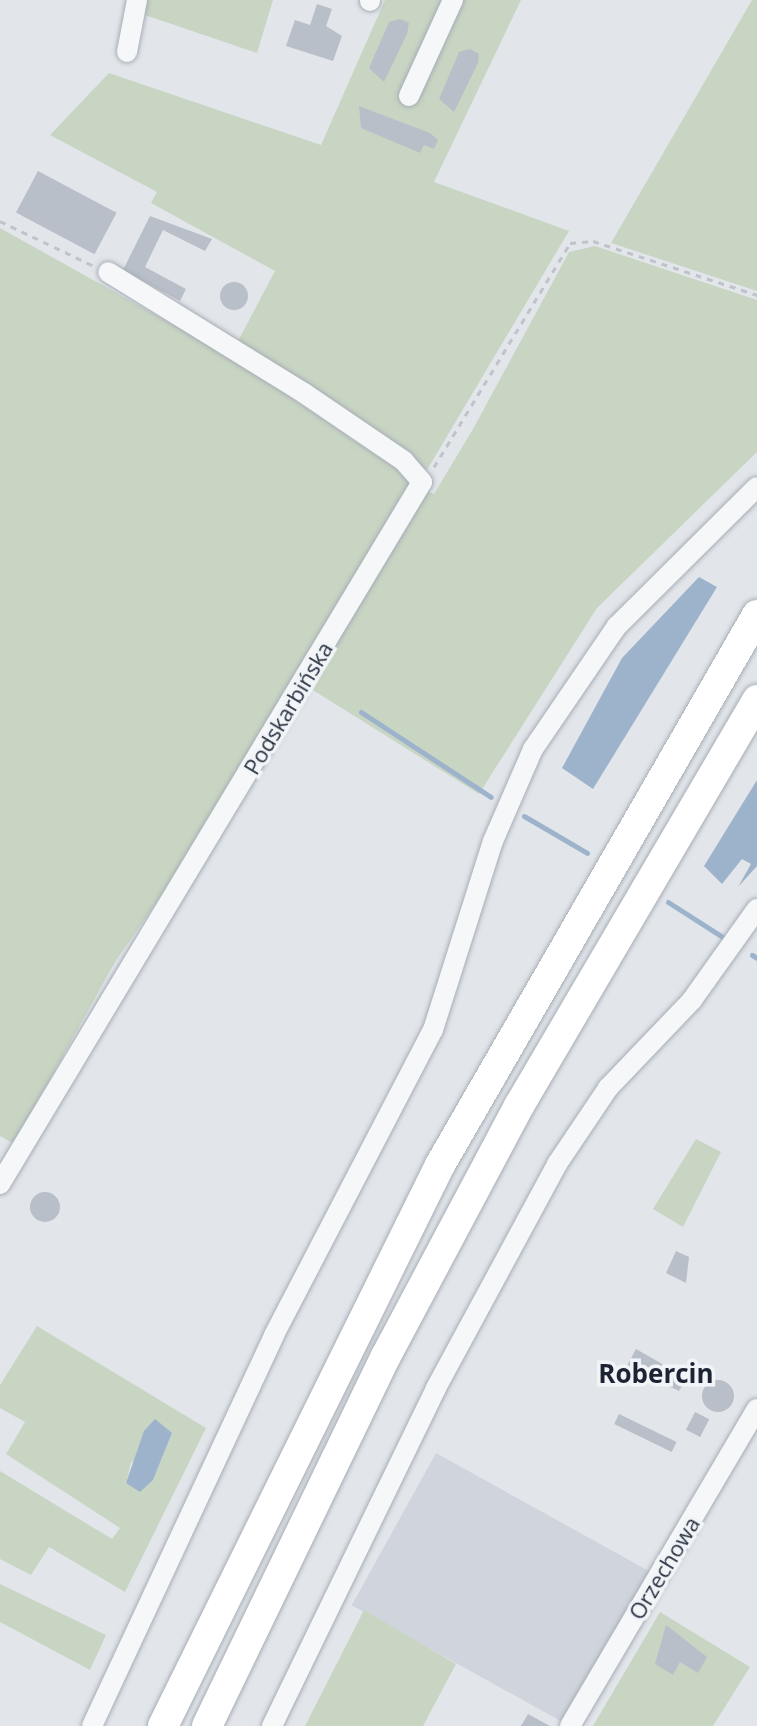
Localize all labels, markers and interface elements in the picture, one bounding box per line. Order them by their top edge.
street label: Podskarbińska [238,637,338,779]
district label: Robercin [598,1358,714,1390]
street label: Orzechowa [623,1512,705,1624]

